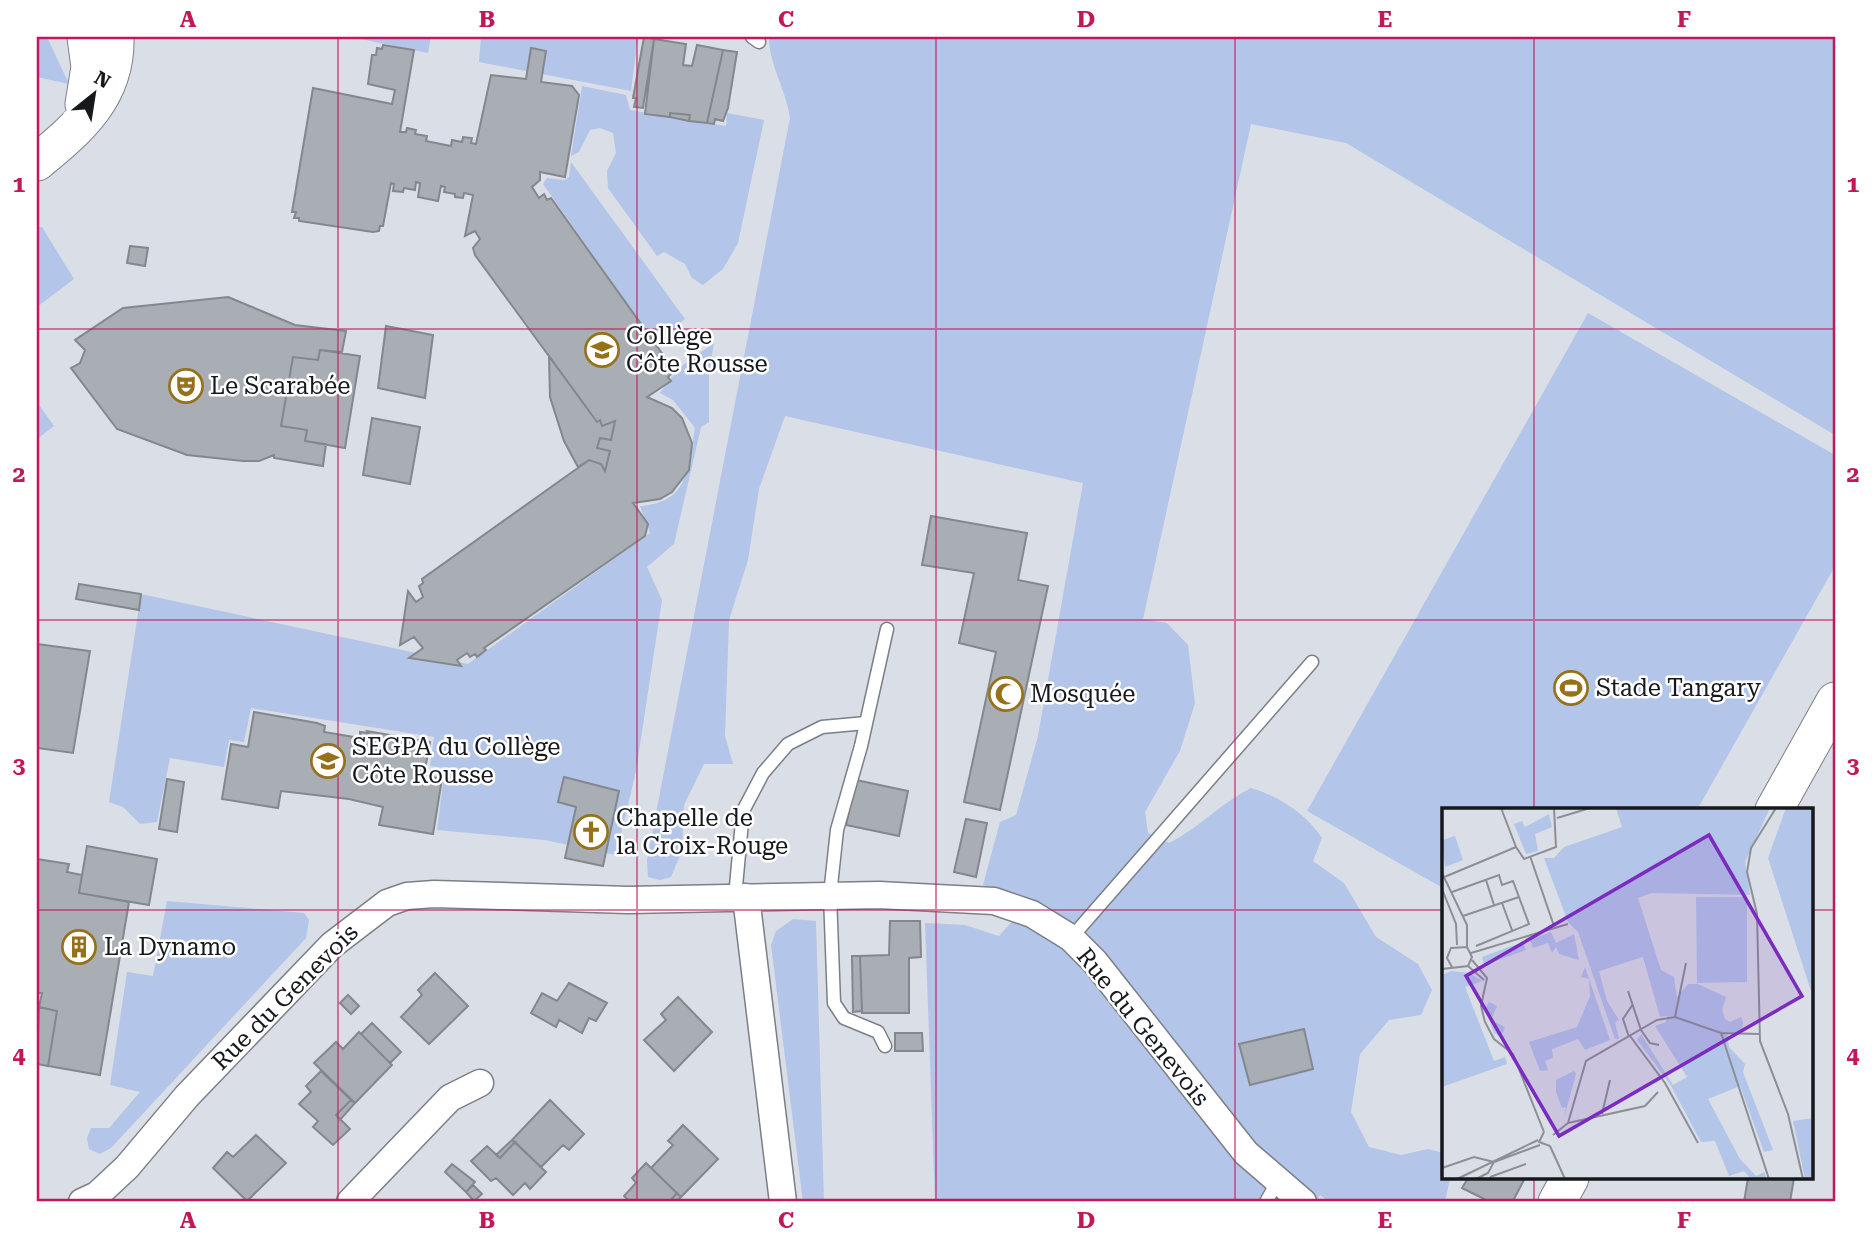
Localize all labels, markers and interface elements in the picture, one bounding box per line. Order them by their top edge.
text: A [180,6,197,33]
text: B [479,6,495,33]
text: C [778,6,794,33]
text: D [1077,6,1095,33]
text: E [1378,6,1392,33]
text: F [1677,6,1691,33]
north arrow [60,60,130,130]
text: N [90,66,115,94]
text: 1 [13,171,26,198]
text: 1 [1847,171,1860,198]
place label: Collège Côte Rousse [626,322,768,378]
school or university icon: Collège Côte Rousse [583,331,621,369]
theatre icon: Le Scarabée [167,367,205,405]
place label: Le Scarabée [210,372,351,400]
text: 2 [13,461,25,488]
text: 2 [1847,461,1859,488]
sports icon: Stade Tangary [1552,669,1590,707]
place label: Stade Tangary [1596,674,1762,702]
mosque icon: Mosquée [987,675,1025,713]
place label: Mosquée [1030,680,1135,708]
place label: SEGPA du Collège Côte Rousse [352,733,561,789]
school or university icon: SEGPA du Collège Côte Rousse [309,742,347,780]
text: 3 [13,752,26,779]
text: 3 [1847,752,1860,779]
place label: Chapelle de la Croix-Rouge [616,804,788,860]
inset map [1442,808,1812,1180]
church icon: Chapelle de la Croix-Rouge [572,813,610,851]
street label: Rue du Genevois [206,918,364,1076]
building icon: La Dynamo [60,928,98,966]
place label: La Dynamo [104,933,236,961]
street label: Rue du Genevois [1071,942,1215,1112]
text: 4 [13,1042,26,1069]
text: 4 [1847,1042,1860,1069]
text: A [180,1207,197,1234]
text: B [479,1207,495,1234]
text: C [778,1207,794,1234]
text: D [1077,1207,1095,1234]
text: E [1378,1207,1392,1234]
text: F [1677,1207,1691,1234]

